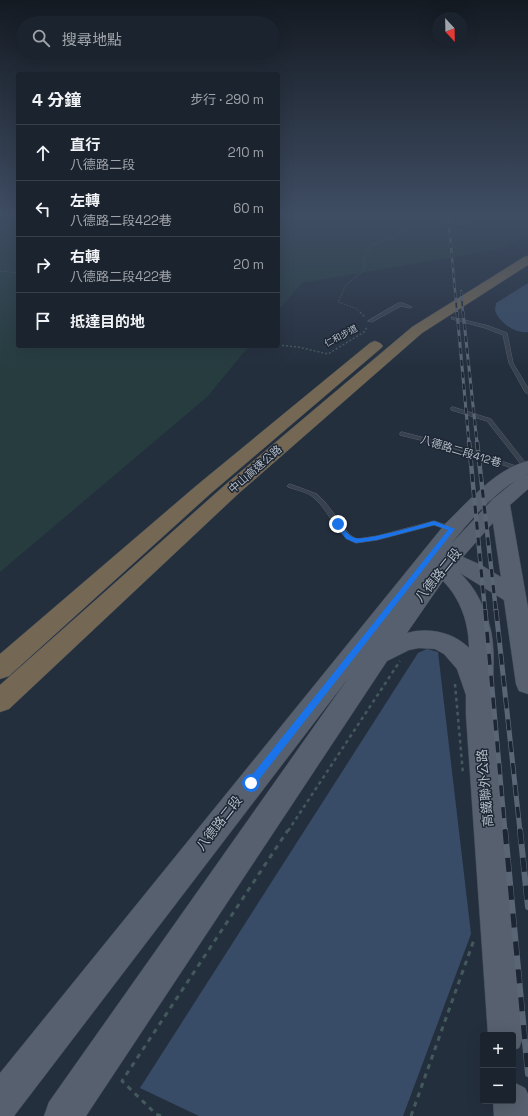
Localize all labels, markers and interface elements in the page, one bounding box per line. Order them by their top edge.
north arrow [432,12,468,48]
search box [16,16,280,60]
icon: search [30,27,52,49]
text: 搜尋地點 [62,30,122,49]
text: 4 分鐘 [32,89,81,111]
text: 步行 · 290 m [190,91,264,108]
text: 直行 [70,135,100,154]
icon: ahead [32,142,54,164]
text: 210 m [228,144,264,161]
text: 八德路二段 [70,156,135,173]
text: 左轉 [70,191,100,210]
icon: left [32,198,54,220]
text: 60 m [233,200,264,217]
text: 八德路二段422巷 [70,212,172,229]
text: 右轉 [70,247,100,266]
icon: right [32,254,54,276]
text: 20 m [233,256,264,273]
text: 八德路二段422巷 [70,268,172,285]
icon: arrive [32,310,54,332]
text: 抵達目的地 [70,312,145,331]
street label: 仁和步道 [322,322,360,350]
street label: 八德路二段412巷 [419,432,503,470]
street label: 中山高速公路 [226,442,284,496]
route end [329,515,347,533]
street label: 八德路二段 [411,544,465,606]
street label: 高鐵聯外公路 [473,748,497,828]
route start [242,774,260,792]
street label: 八德路二段 [192,792,246,854]
map controls [480,1032,516,1104]
button: + [480,1032,516,1068]
button: − [480,1068,516,1104]

